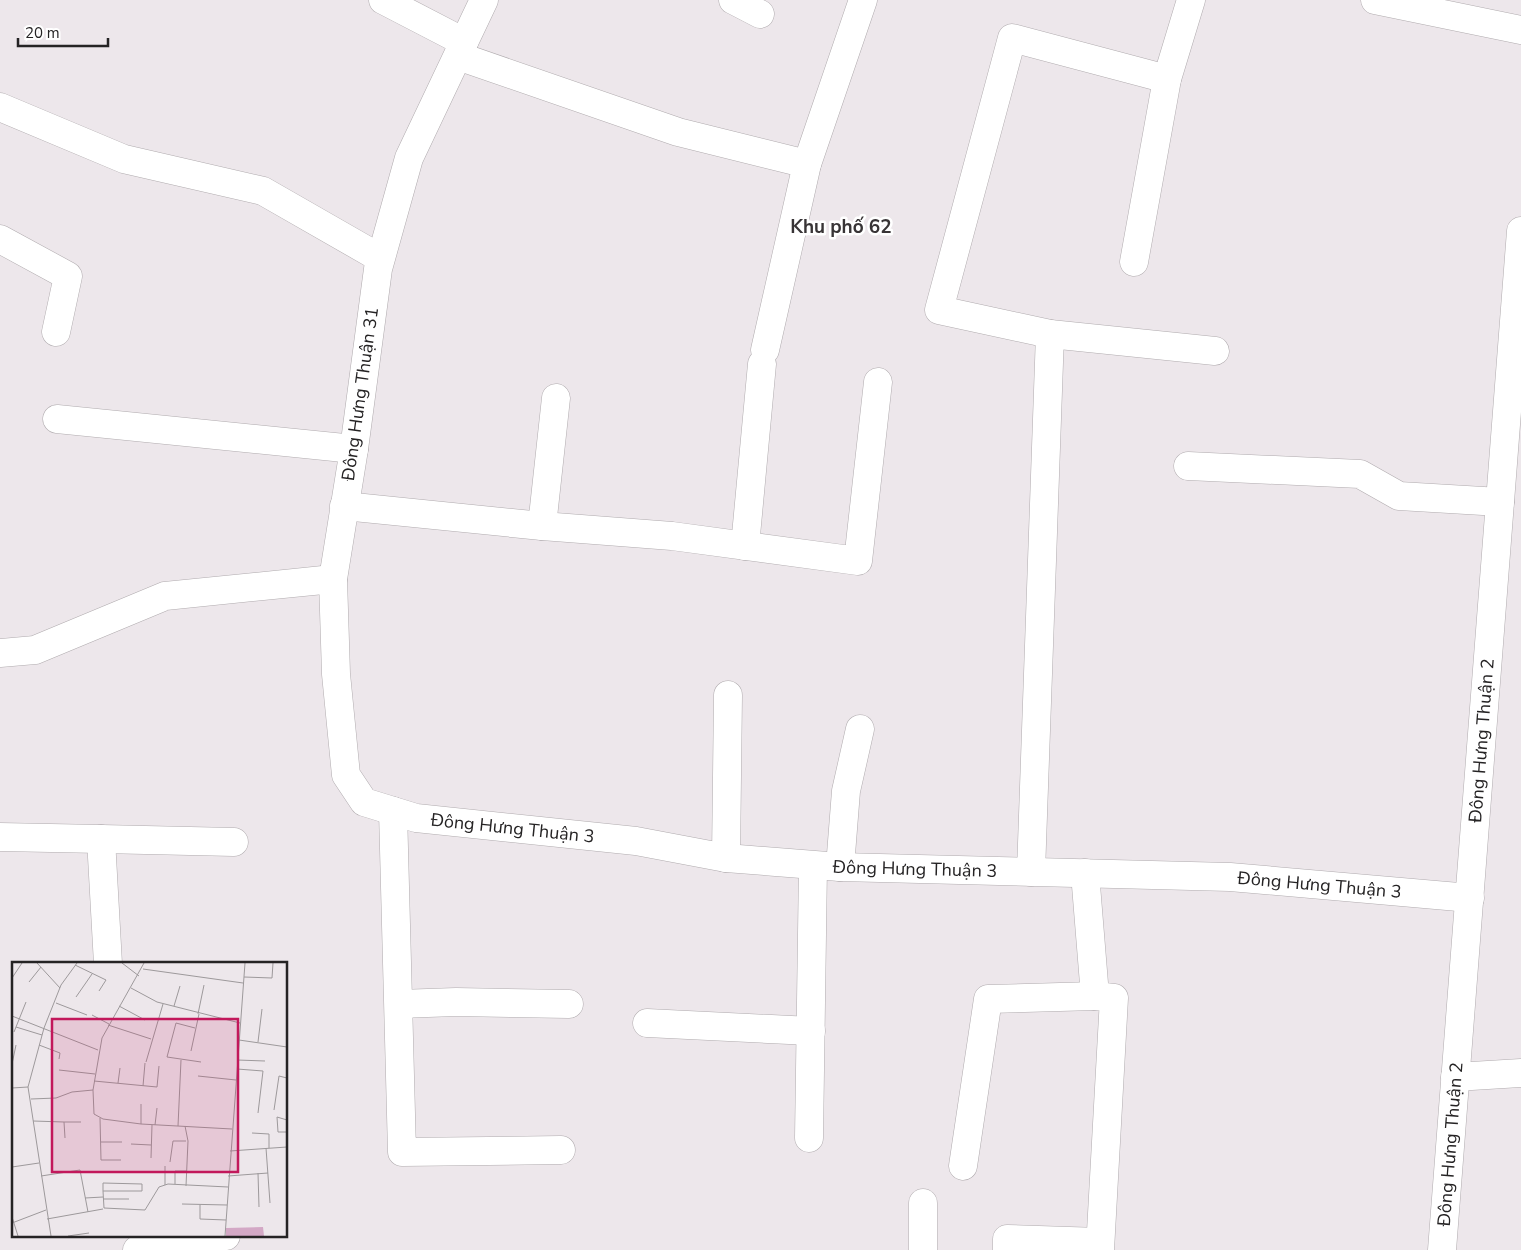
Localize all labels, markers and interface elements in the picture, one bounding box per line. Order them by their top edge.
scale bar [18,15,108,47]
text: 20 m [25,23,60,43]
district label: Khu phố 62 [790,214,892,240]
street label: Đông Hưng Thuận 31 [336,306,384,483]
street label: Đông Hưng Thuận 2 [1463,658,1500,824]
street label: Đông Hưng Thuận 3 [429,808,596,849]
street label: Đông Hưng Thuận 3 [831,854,998,883]
street label: Đông Hưng Thuận 3 [1236,866,1403,904]
inset map [12,962,288,1238]
street label: Đông Hưng Thuận 2 [1432,1061,1469,1228]

